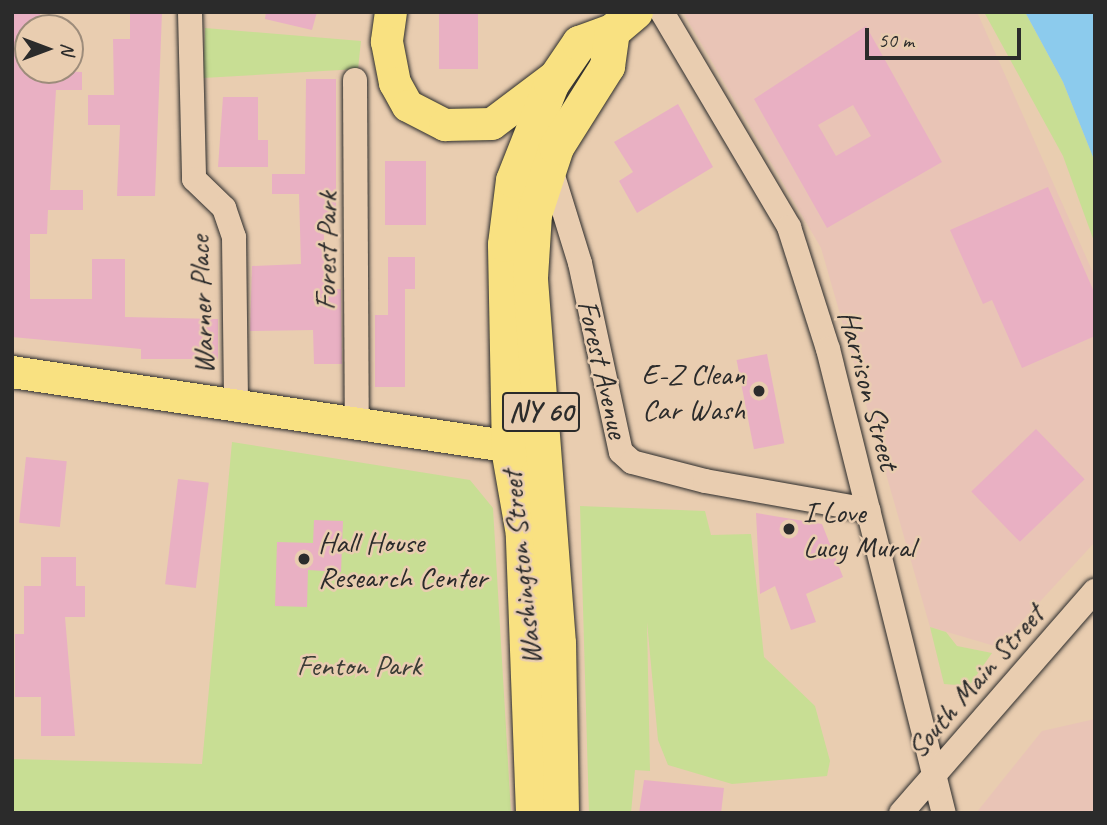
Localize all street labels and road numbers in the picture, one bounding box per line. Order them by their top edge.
street label: Forest Park [307,191,345,311]
street label: Warner Place [181,235,221,375]
street label: Forest Avenue [570,296,636,442]
street label: Harrison Street [830,306,908,474]
road number: NY 60 [501,388,581,436]
street label: Washington Street [493,469,549,667]
street label: South Main Street [898,596,1052,766]

